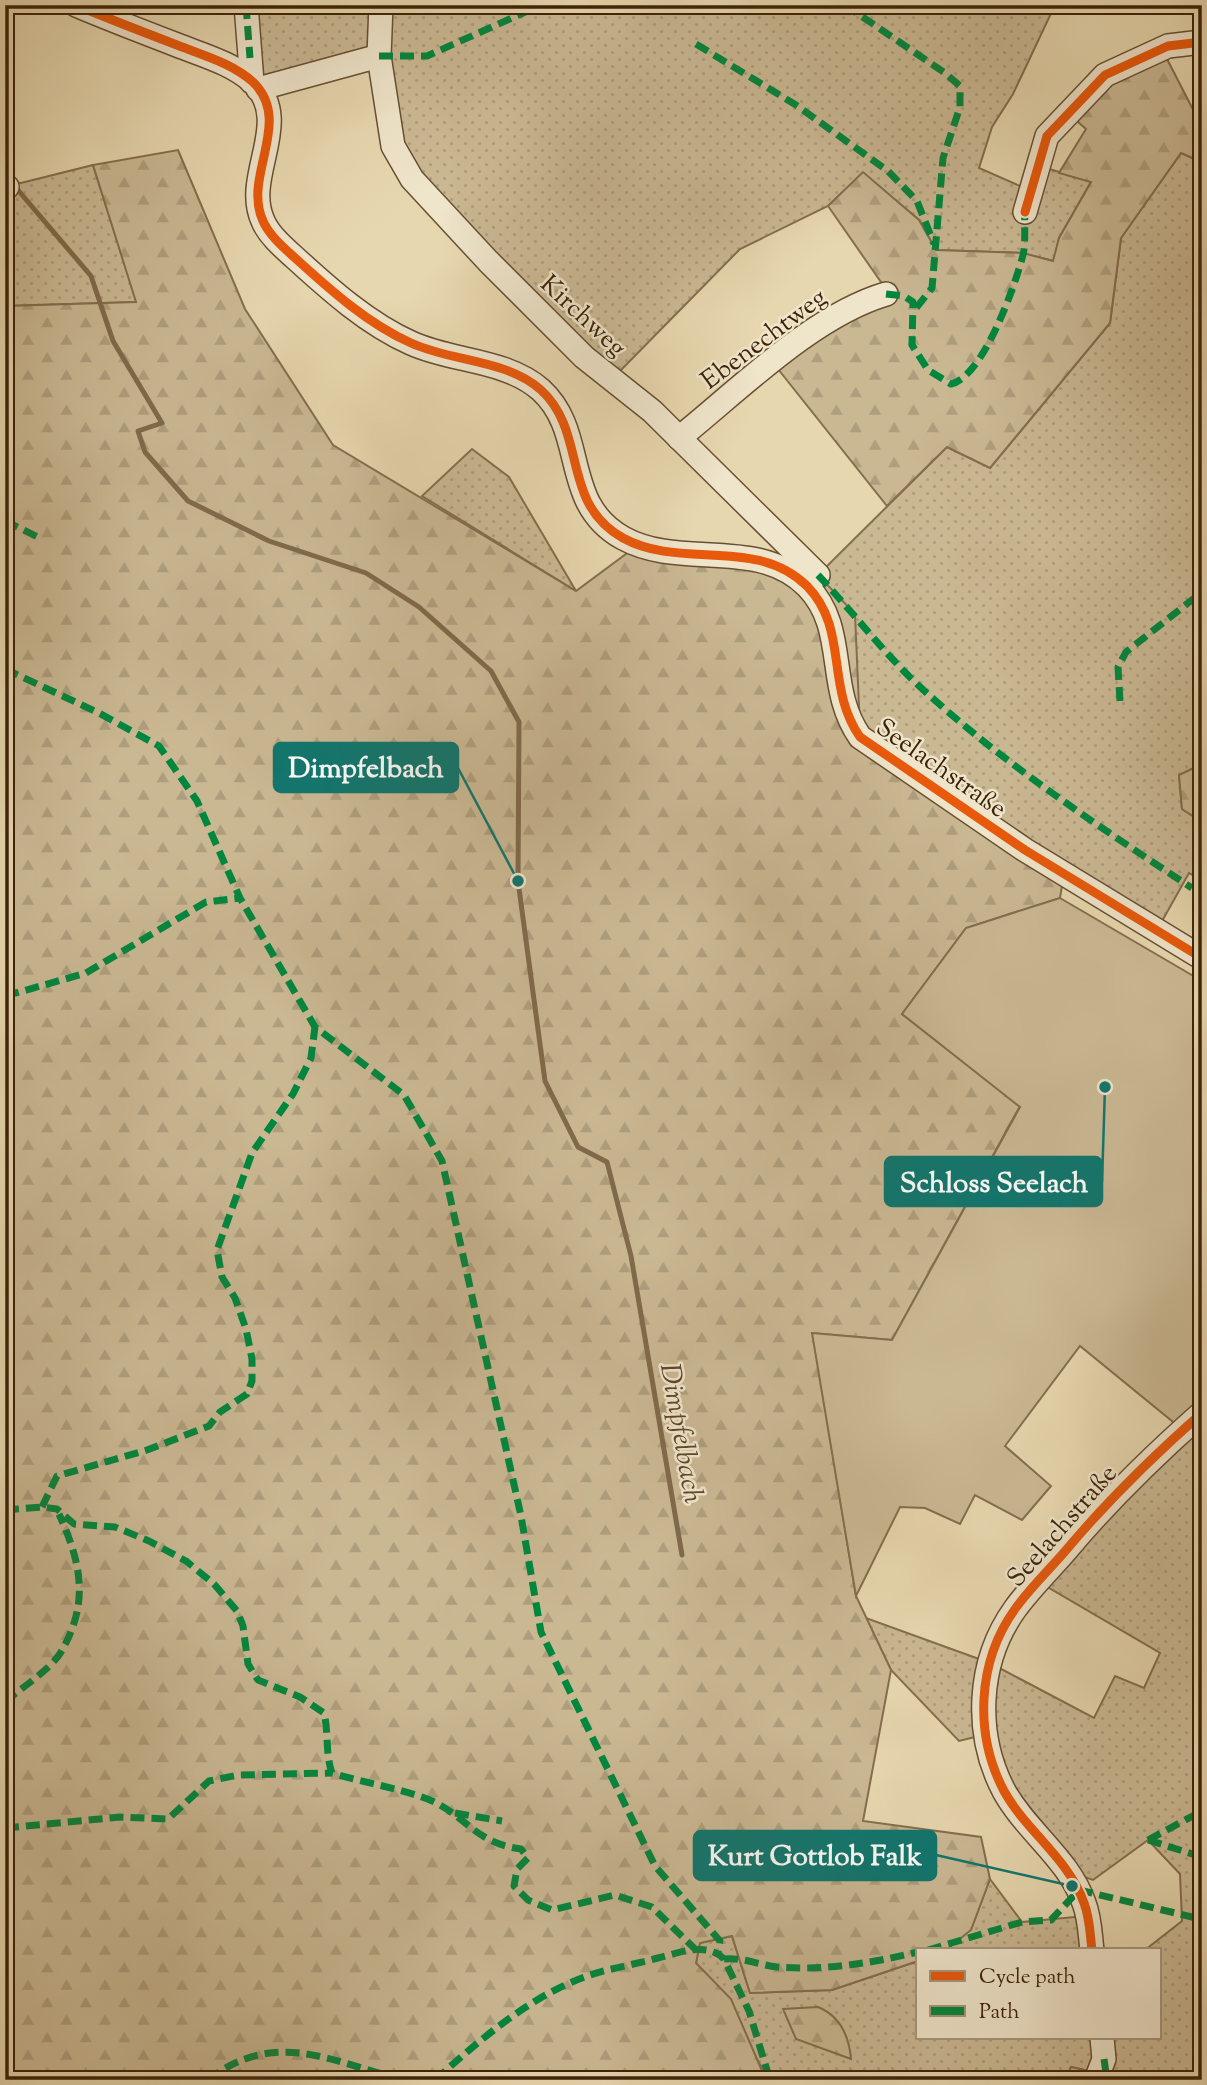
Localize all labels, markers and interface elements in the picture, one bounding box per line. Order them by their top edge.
street label: Kirchweg [531,267,634,366]
street label: Ebenechtweg [694,280,835,400]
street label: Seelachstraße [868,710,1013,828]
callout: Dimpfelbach [274,743,458,792]
text: Dimpfelbach [288,750,444,790]
callout: Schloss Seelach [885,1157,1102,1206]
text: Schloss Seelach [900,1165,1089,1205]
water label: Dimpfelbach [648,1360,712,1507]
street label: Seelachstraße [999,1457,1127,1596]
callout: Kurt Gottlob Falk [694,1831,936,1880]
text: Kurt Gottlob Falk [708,1838,923,1878]
legend [916,1948,1162,2039]
text: Cycle path [979,1963,1076,1993]
text: Path [979,1998,1020,2028]

